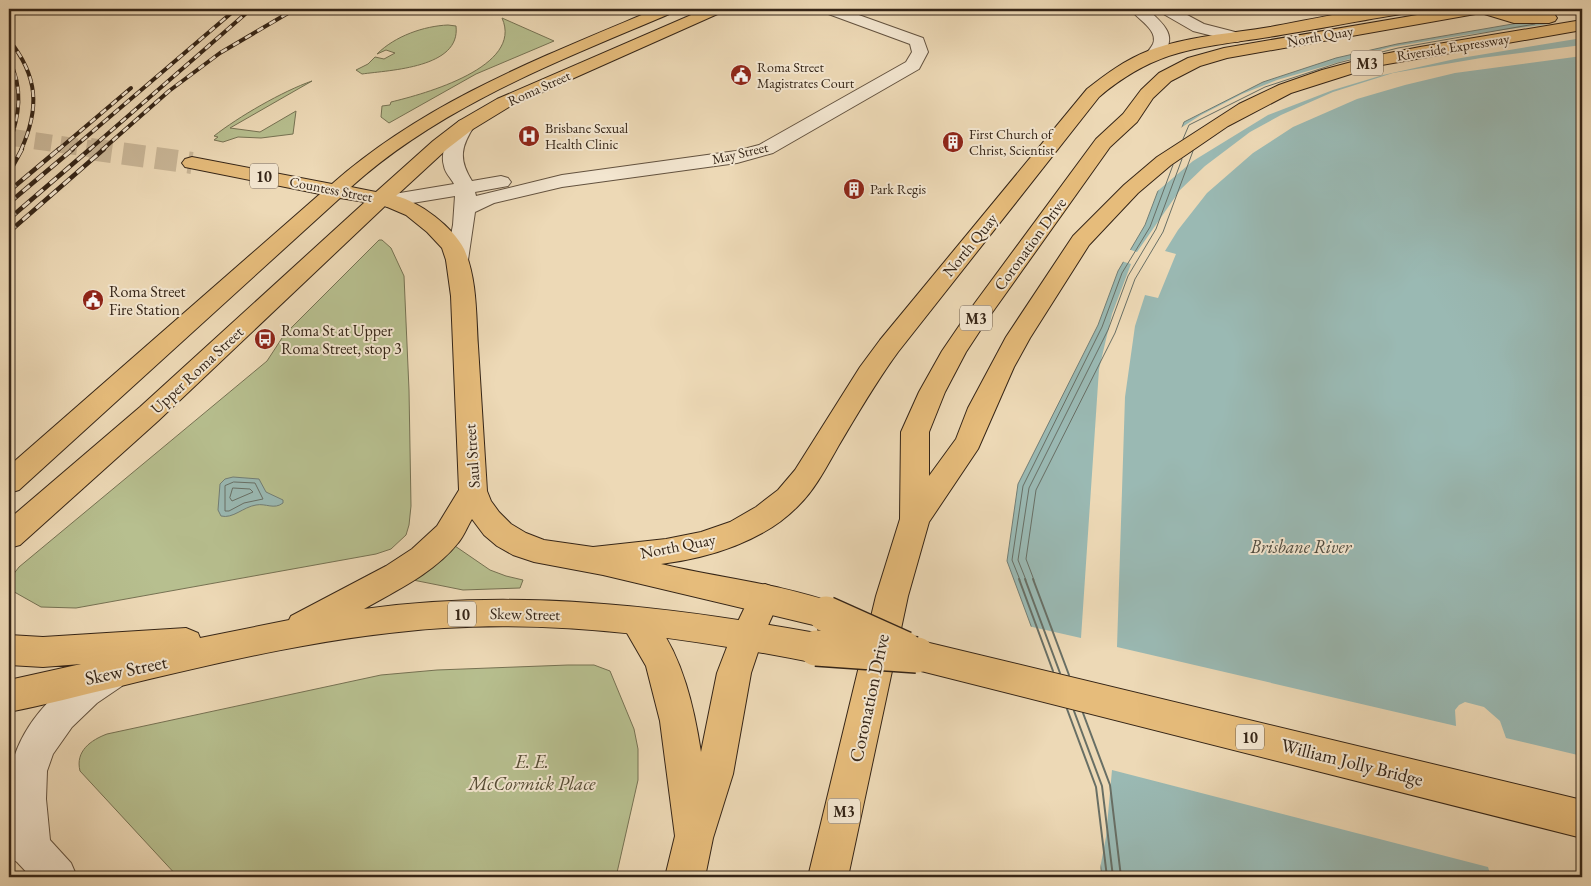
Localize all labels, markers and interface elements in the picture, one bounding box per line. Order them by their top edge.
street label: North Quay [1286,21,1355,51]
street label: Riverside Expressway [1395,29,1512,65]
road number: M3 [1351,50,1383,76]
place label: Roma Street Magistrates Court [757,58,855,92]
public building icon: Roma Street Magistrates Court [729,63,753,87]
street label: Roma Street [505,66,574,110]
place label: Brisbane Sexual Health Clinic [545,119,629,153]
hospital icon: Brisbane Sexual Health Clinic [517,124,541,148]
place label: First Church of Christ, Scientist [969,125,1055,159]
building icon: First Church of Christ, Scientist [941,130,965,154]
street label: May Street [710,138,771,168]
road number: 10 [250,164,278,188]
street label: Countess Street [288,172,375,206]
building icon: Park Regis [842,177,866,201]
place label: Park Regis [870,180,927,198]
street label: Coronation Drive [989,193,1071,295]
street label: North Quay [938,208,1003,281]
place label: Roma Street Fire Station [109,281,186,320]
public building icon: Roma Street Fire Station [81,288,105,312]
road number: M3 [960,306,992,330]
place label: Roma St at Upper Roma Street, stop 3 [281,320,402,359]
street label: Upper Roma Street [146,321,248,419]
bus stop icon: Roma St at Upper Roma Street, stop 3 [253,327,277,351]
street label: Saul Street [459,423,485,489]
street label: North Quay [639,528,718,564]
water label: Brisbane River [1250,535,1353,558]
road number: 10 [448,602,476,626]
street label: Skew Street [490,603,560,625]
street label: Coronation Drive [843,631,895,765]
street label: Skew Street [82,649,170,691]
road number: 10 [1236,724,1264,750]
street label: William Jolly Bridge [1278,732,1426,792]
park label: E. E. McCormick Place [467,749,596,796]
road number: M3 [828,798,860,824]

